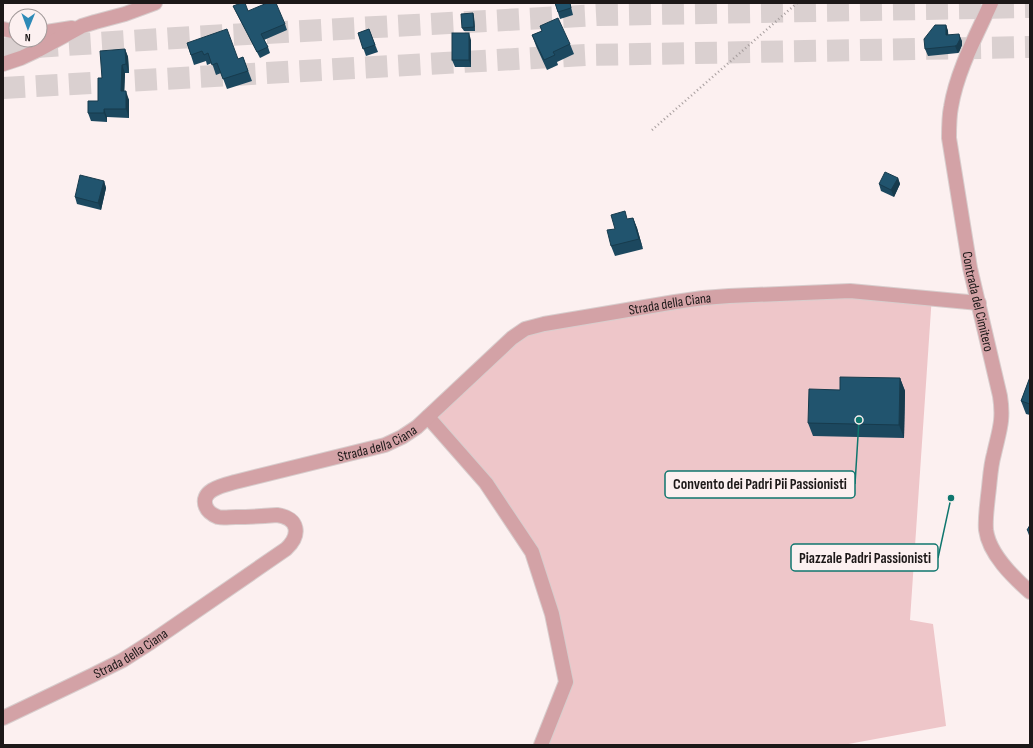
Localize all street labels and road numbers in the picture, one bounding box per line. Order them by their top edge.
street label: Contrada del Cimitero [959,250,998,353]
street label: Strada della Ciana [627,289,712,318]
street label: Strada della Ciana [336,421,420,465]
street label: Strada della Ciana [91,625,171,682]

